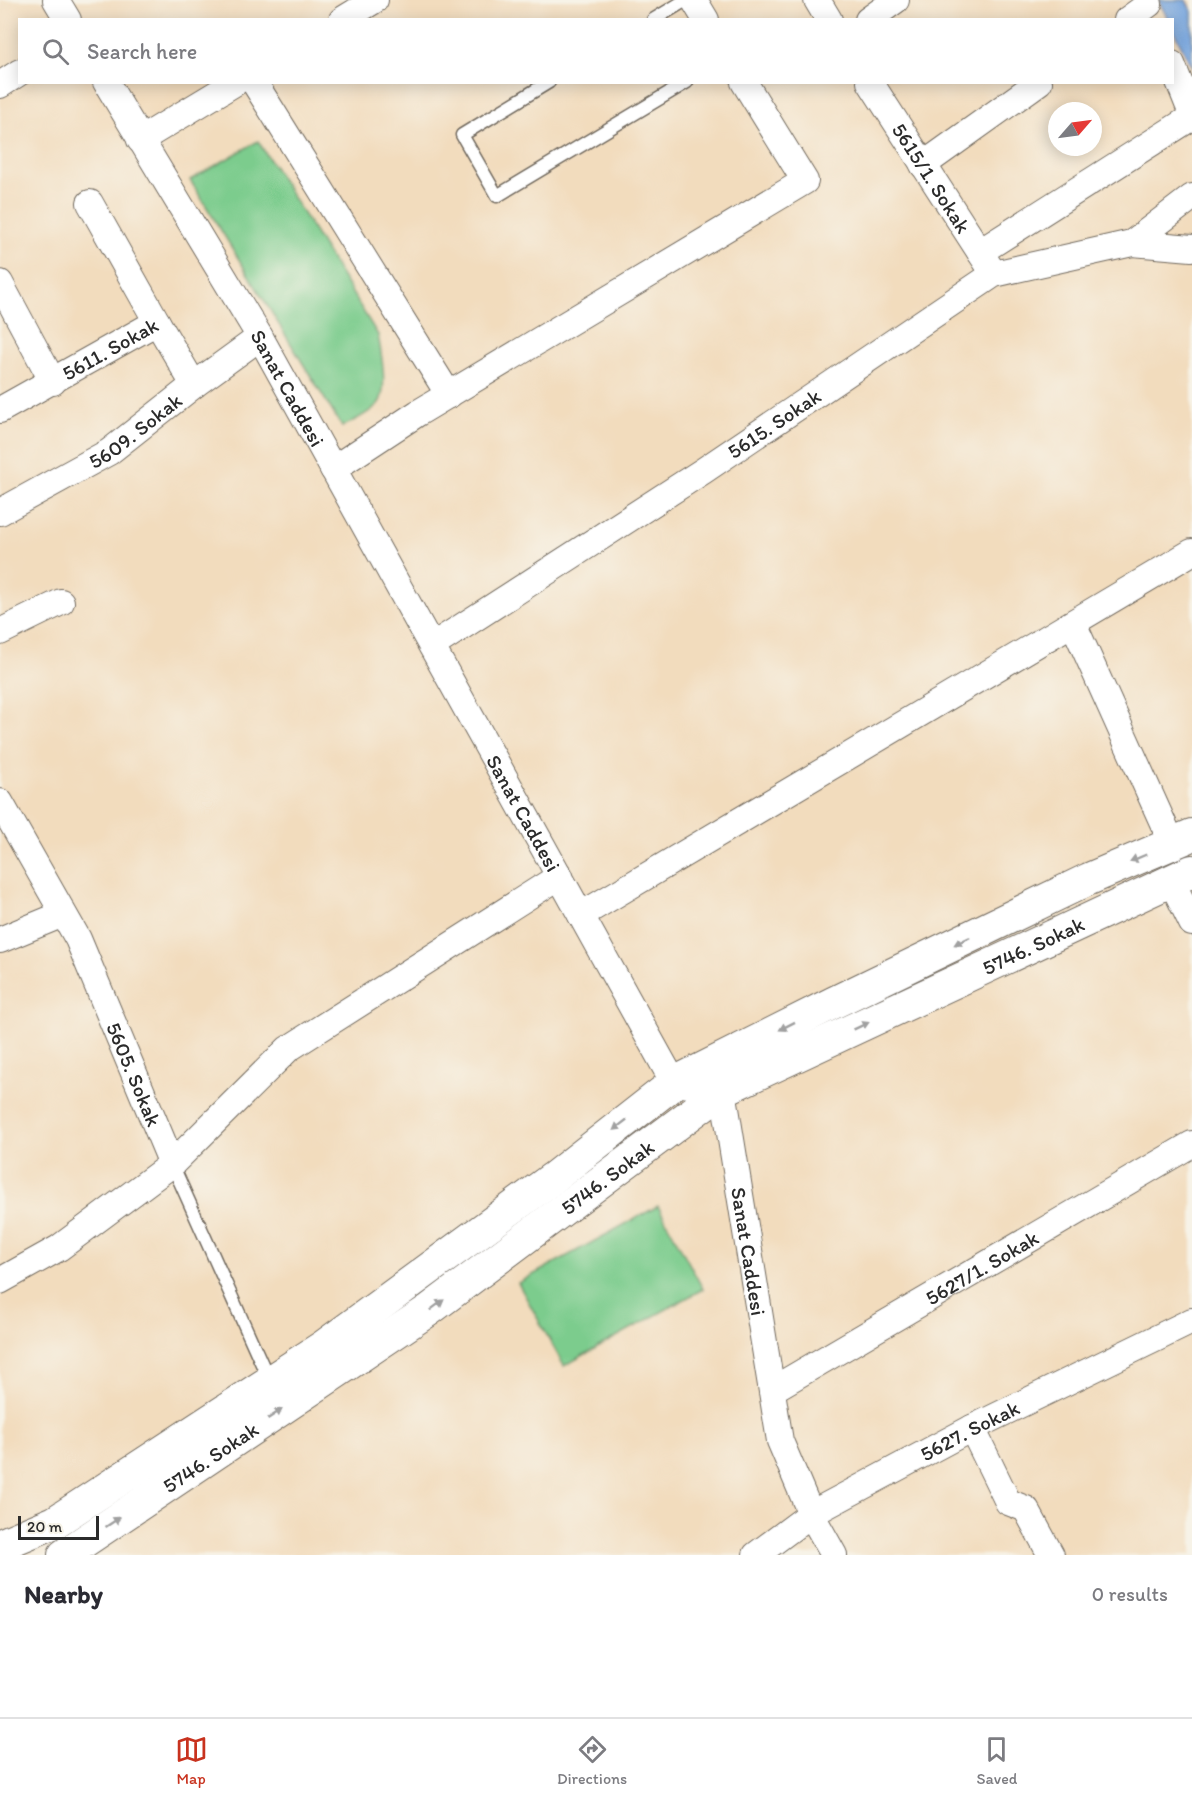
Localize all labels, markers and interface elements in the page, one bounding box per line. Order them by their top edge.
search box [18,18,1174,84]
icon: search [39,35,72,68]
text: Search here [87,38,197,65]
north arrow [1048,102,1102,156]
street label: 5615/1. Sokak [887,118,977,238]
street label: 5611. Sokak [58,311,163,385]
street label: Sanat Caddesi [246,325,331,451]
street label: 5615. Sokak [722,383,825,464]
street label: 5609. Sokak [84,387,187,473]
street label: Sanat Caddesi [482,750,566,876]
one-way arrow [1129,853,1147,863]
street label: 5746. Sokak [978,911,1088,980]
one-way arrow [953,936,970,945]
street label: 5605. Sokak [102,1018,167,1130]
one-way arrow [778,1021,795,1031]
one-way arrow [852,1021,869,1030]
one-way arrow [612,1119,627,1131]
street label: 5746. Sokak [556,1134,659,1220]
street label: Sanat Caddesi [726,1185,772,1317]
street label: 5627/1. Sokak [921,1224,1043,1310]
one-way arrow [428,1299,444,1311]
street label: 5627. Sokak [916,1394,1023,1466]
one-way arrow [267,1409,283,1420]
street label: 5746. Sokak [158,1416,263,1498]
scale bar [18,1513,99,1540]
text: 20 m [27,1517,62,1536]
one-way arrow [105,1517,121,1528]
text: Nearby [24,1578,103,1610]
text: 0 results [1092,1582,1168,1606]
tab: Map [175,1733,208,1788]
tab: Directions [557,1733,627,1788]
tab: Saved [977,1733,1017,1788]

